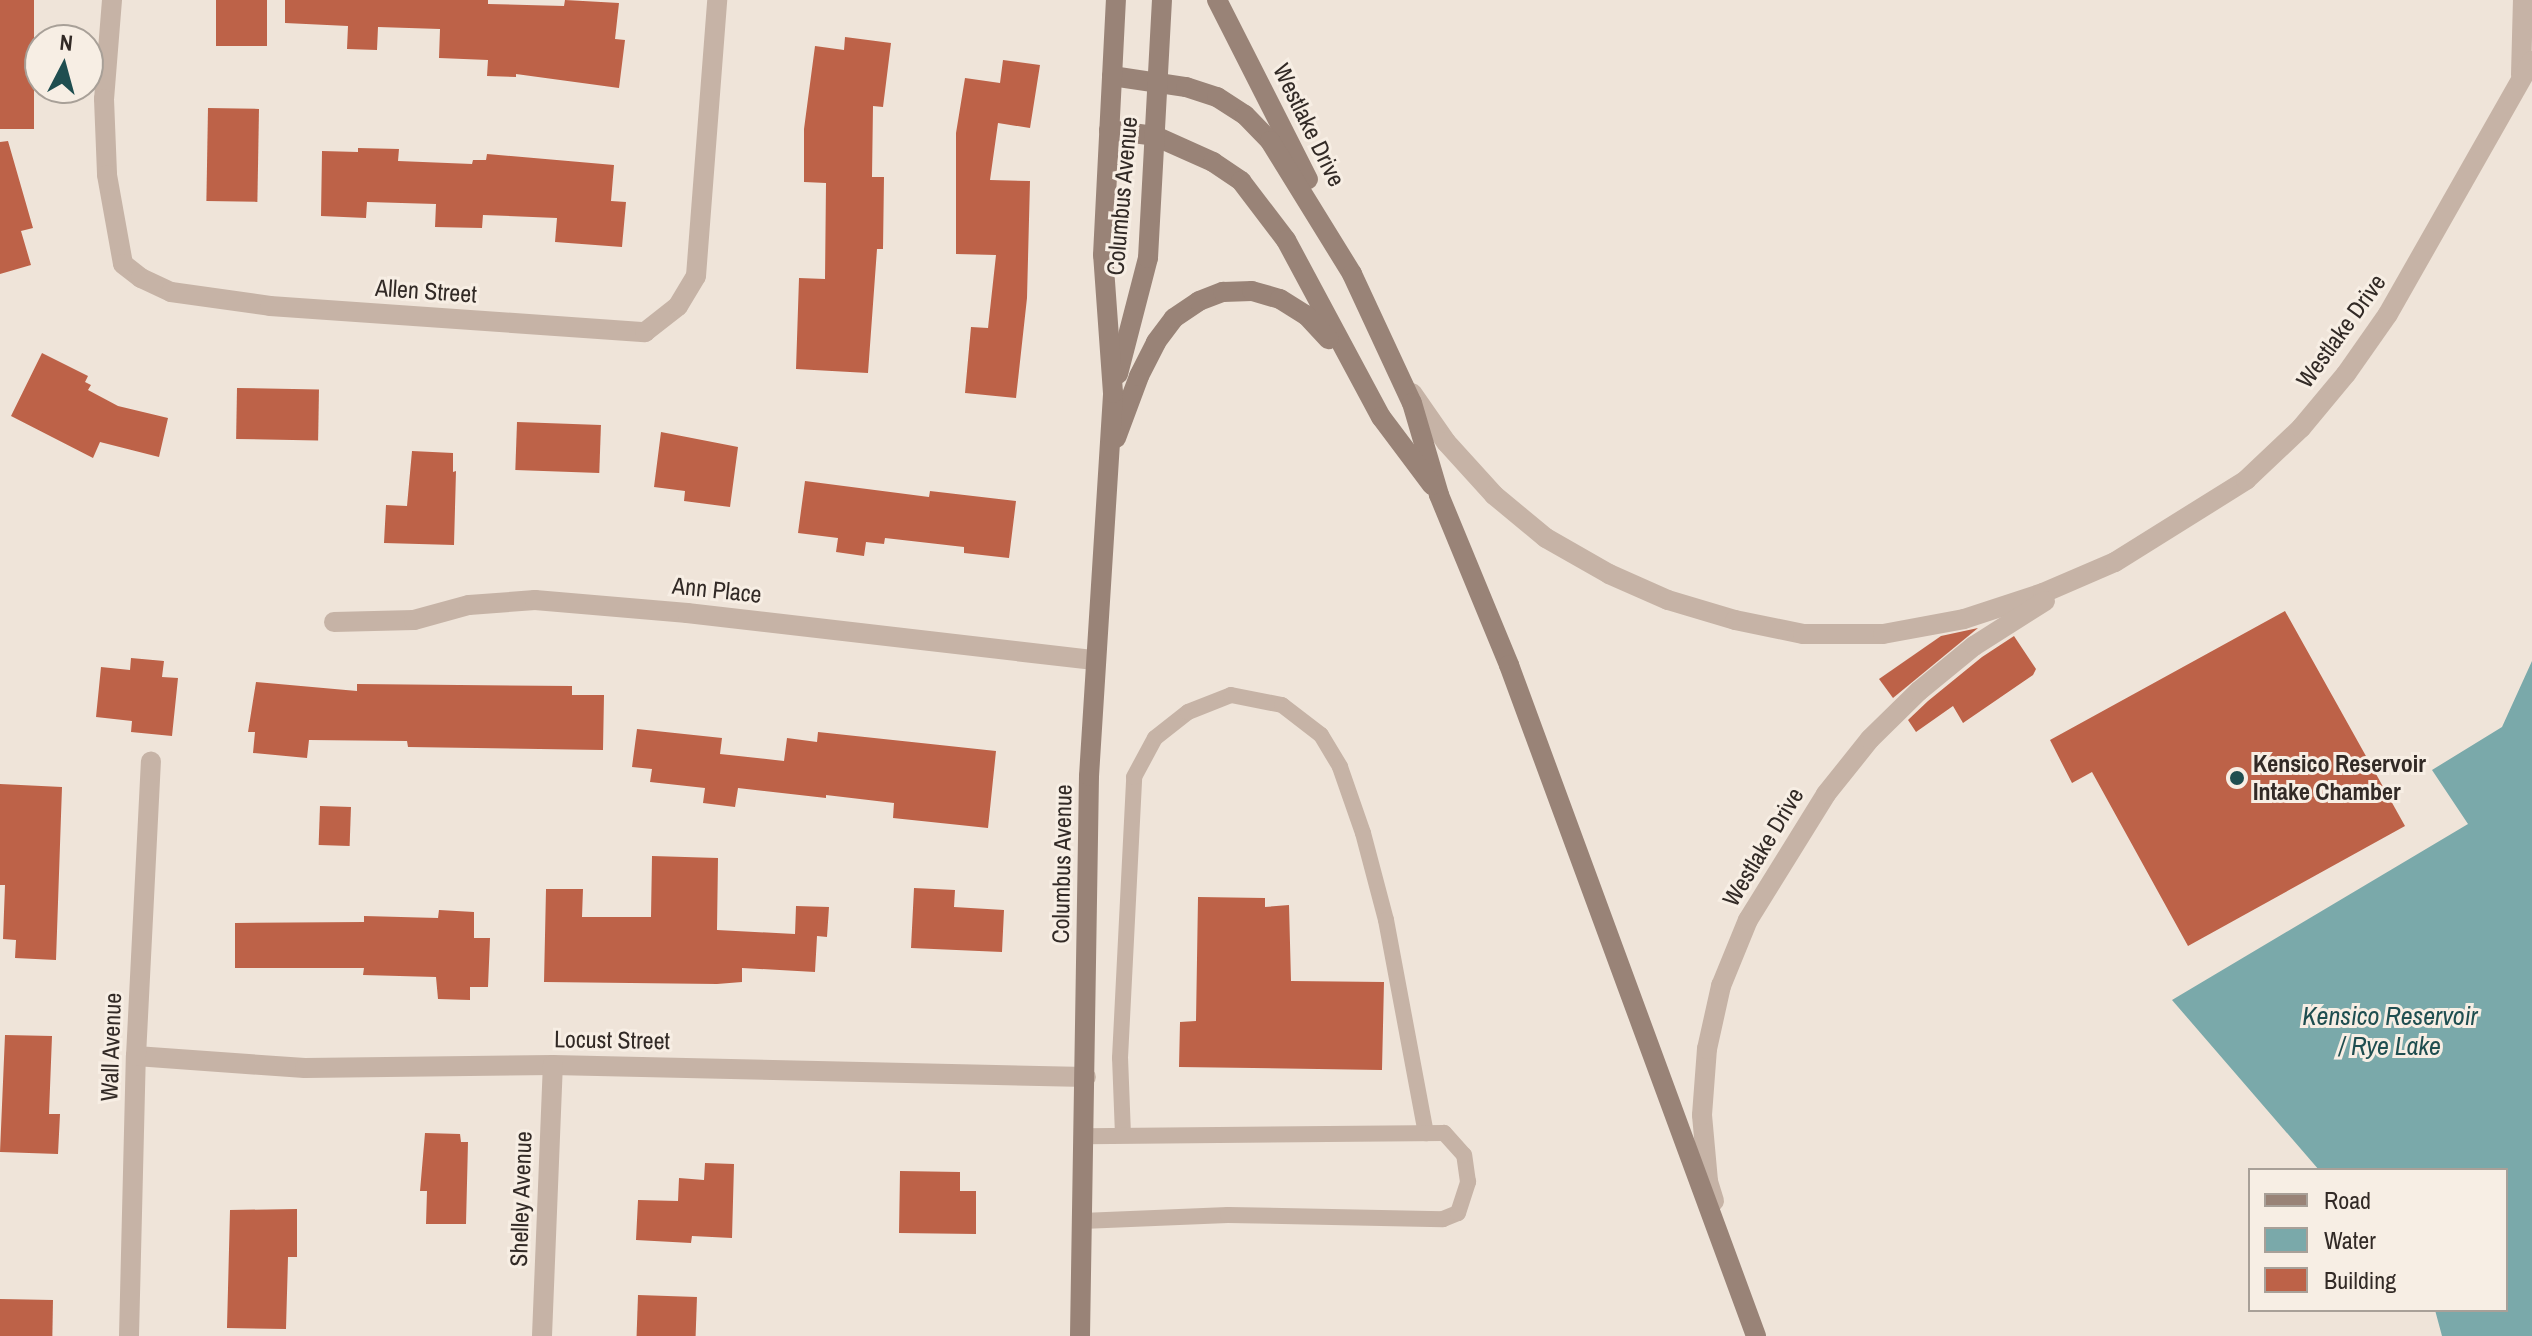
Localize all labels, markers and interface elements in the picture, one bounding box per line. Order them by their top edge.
north arrow [24,24,104,104]
text: N [58,27,74,58]
street label: Westlake Drive [1267,59,1351,191]
street label: Columbus Avenue [1101,115,1143,277]
street label: Westlake Drive [2290,269,2392,393]
street label: Allen Street [374,273,478,309]
street label: Ann Place [671,571,763,609]
place label: Kensico Reservoir Intake Chamber [2253,750,2426,806]
marker: Kensico Reservoir Intake Chamber [2228,769,2246,787]
street label: Westlake Drive [1716,783,1810,911]
street label: Columbus Avenue [1046,784,1078,944]
street label: Wall Avenue [95,992,127,1102]
water label: Kensico Reservoir / Rye Lake [2302,1000,2478,1062]
street label: Locust Street [554,1025,670,1055]
street label: Shelley Avenue [504,1130,538,1268]
legend [2248,1168,2508,1312]
text: Road [2324,1184,2371,1216]
text: Water [2324,1224,2376,1256]
text: Building [2324,1264,2396,1296]

